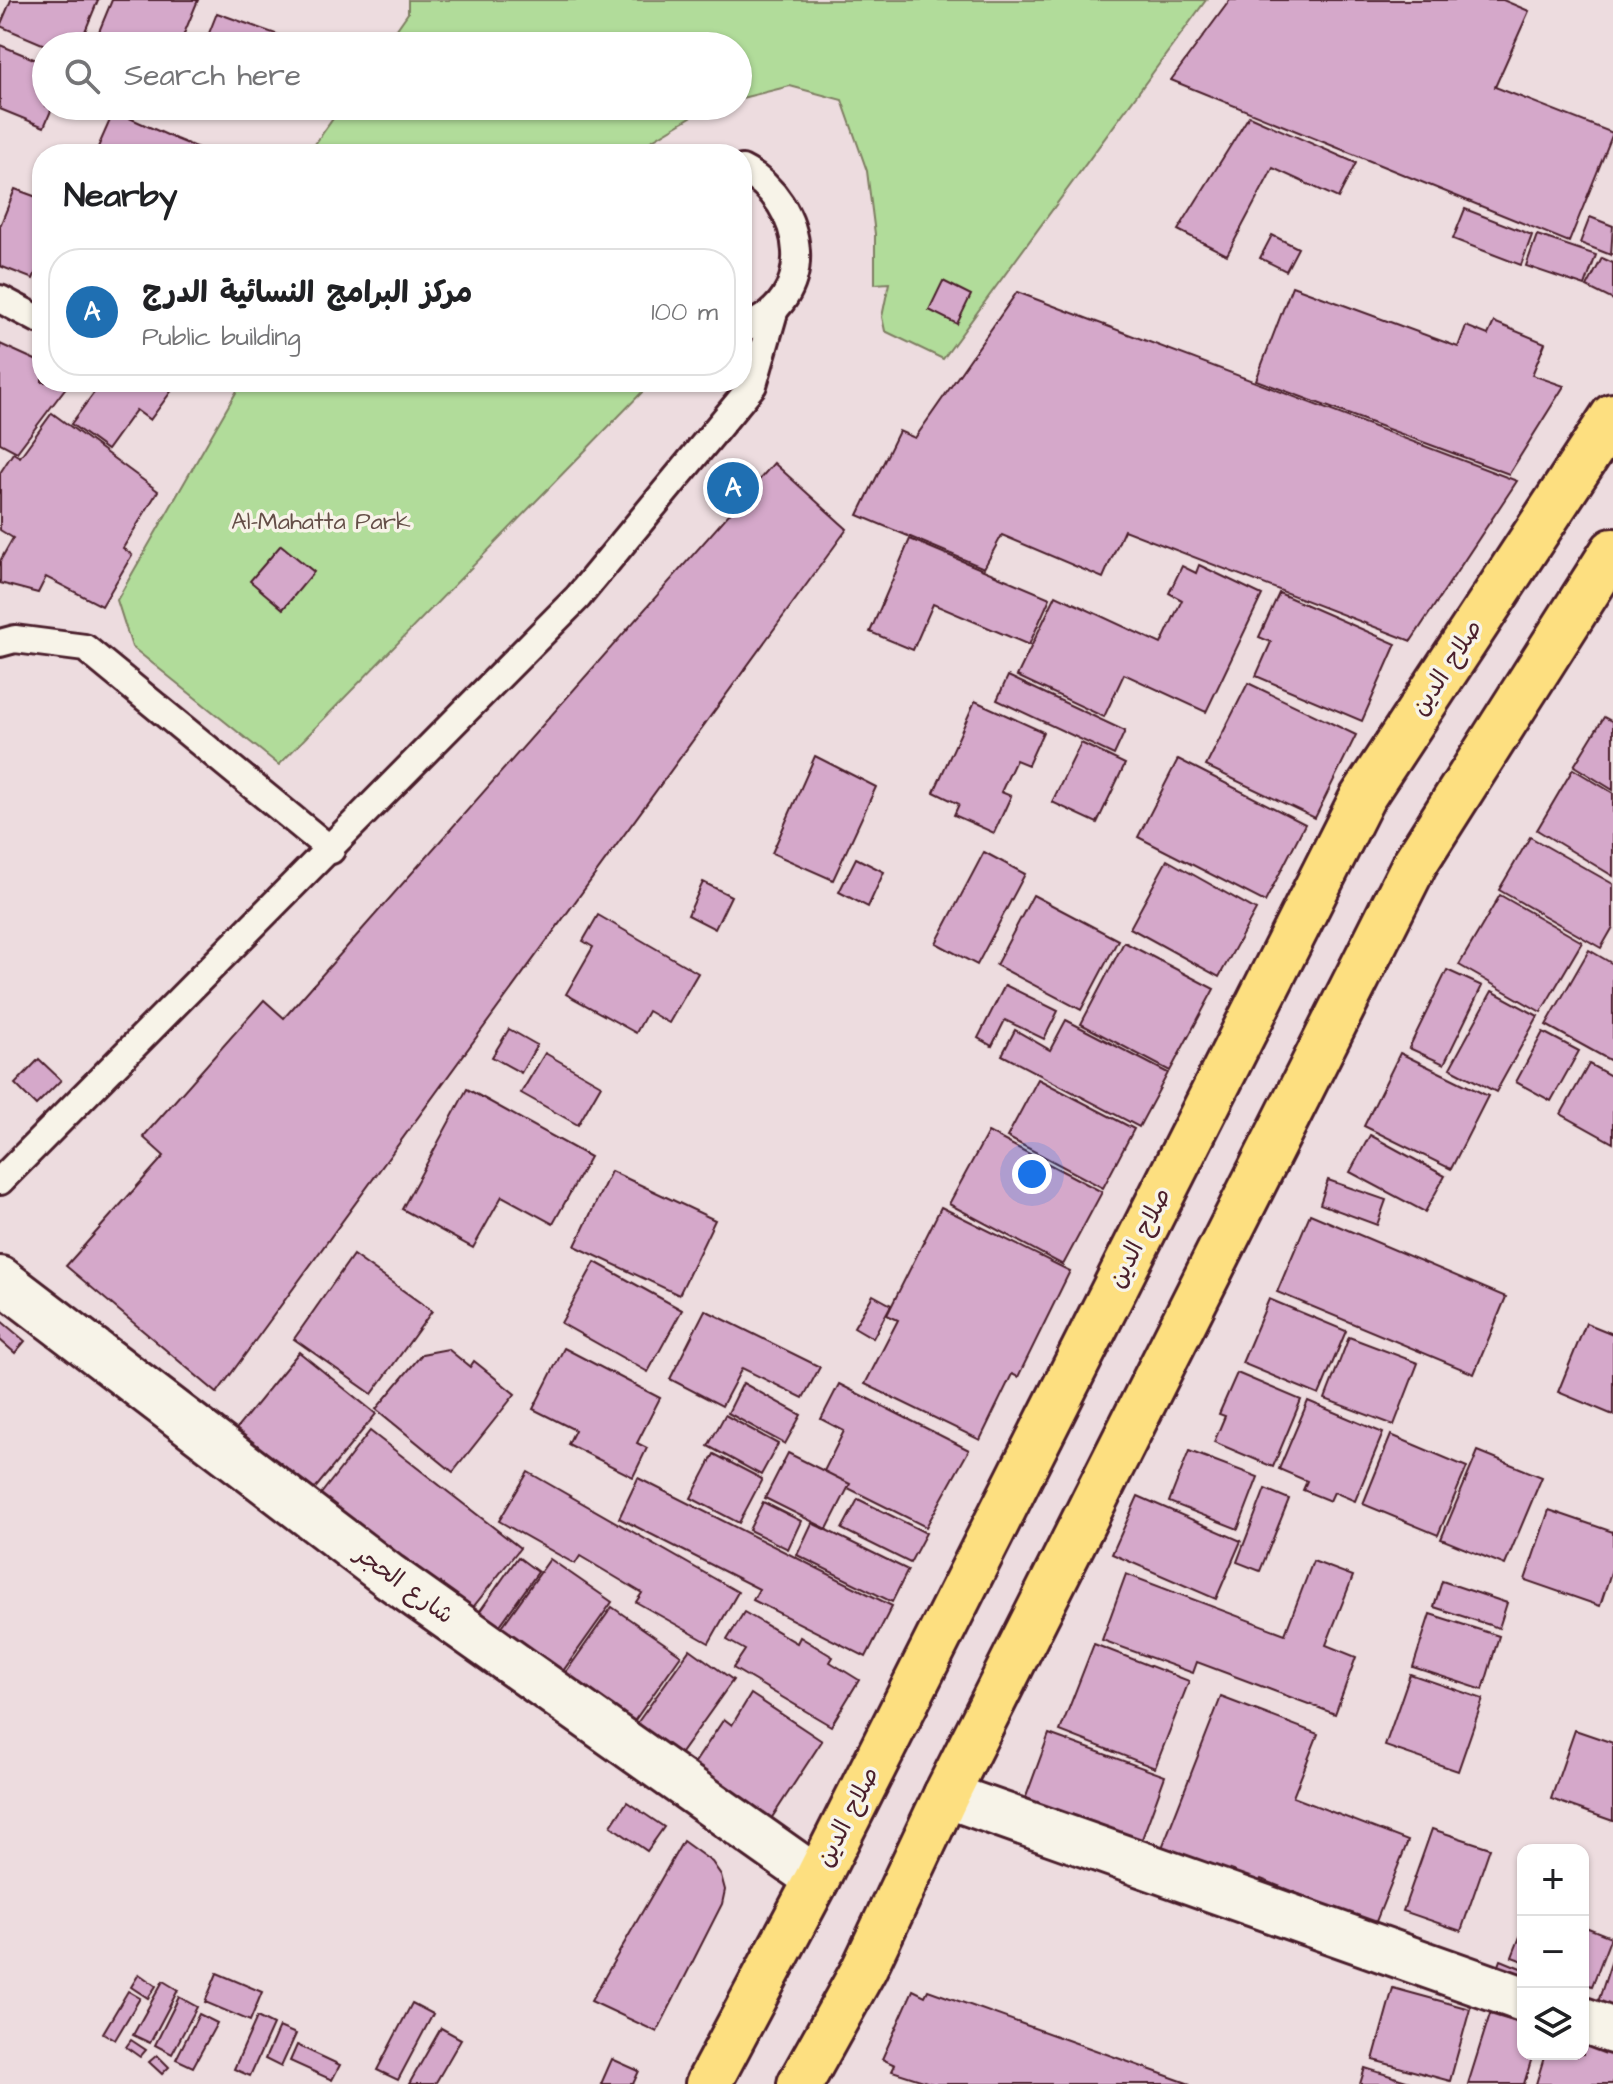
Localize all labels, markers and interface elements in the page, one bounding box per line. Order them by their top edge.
search box [32,32,752,120]
icon: search [60,54,104,98]
text: Search here [124,55,301,97]
text: Nearby [64,172,178,220]
text: مركز البرامج النسائية الدرج [142,272,472,314]
text: A [84,294,100,330]
text: 100 m [651,294,718,330]
text: Public building [142,319,301,355]
pin: A [707,458,759,518]
park label: Al-Mahatta Park [231,505,411,539]
street label: صلاح الدين [1403,613,1491,723]
your location [1012,1154,1052,1194]
street label: صلاح الدين [1100,1182,1180,1294]
street label: شارع الحجر [346,1536,460,1633]
street label: صلاح الدين [808,1761,888,1873]
map controls [1517,1844,1589,2060]
button: + [1517,1844,1589,1916]
button: − [1517,1916,1589,1988]
button: layers [1517,1988,1589,2060]

